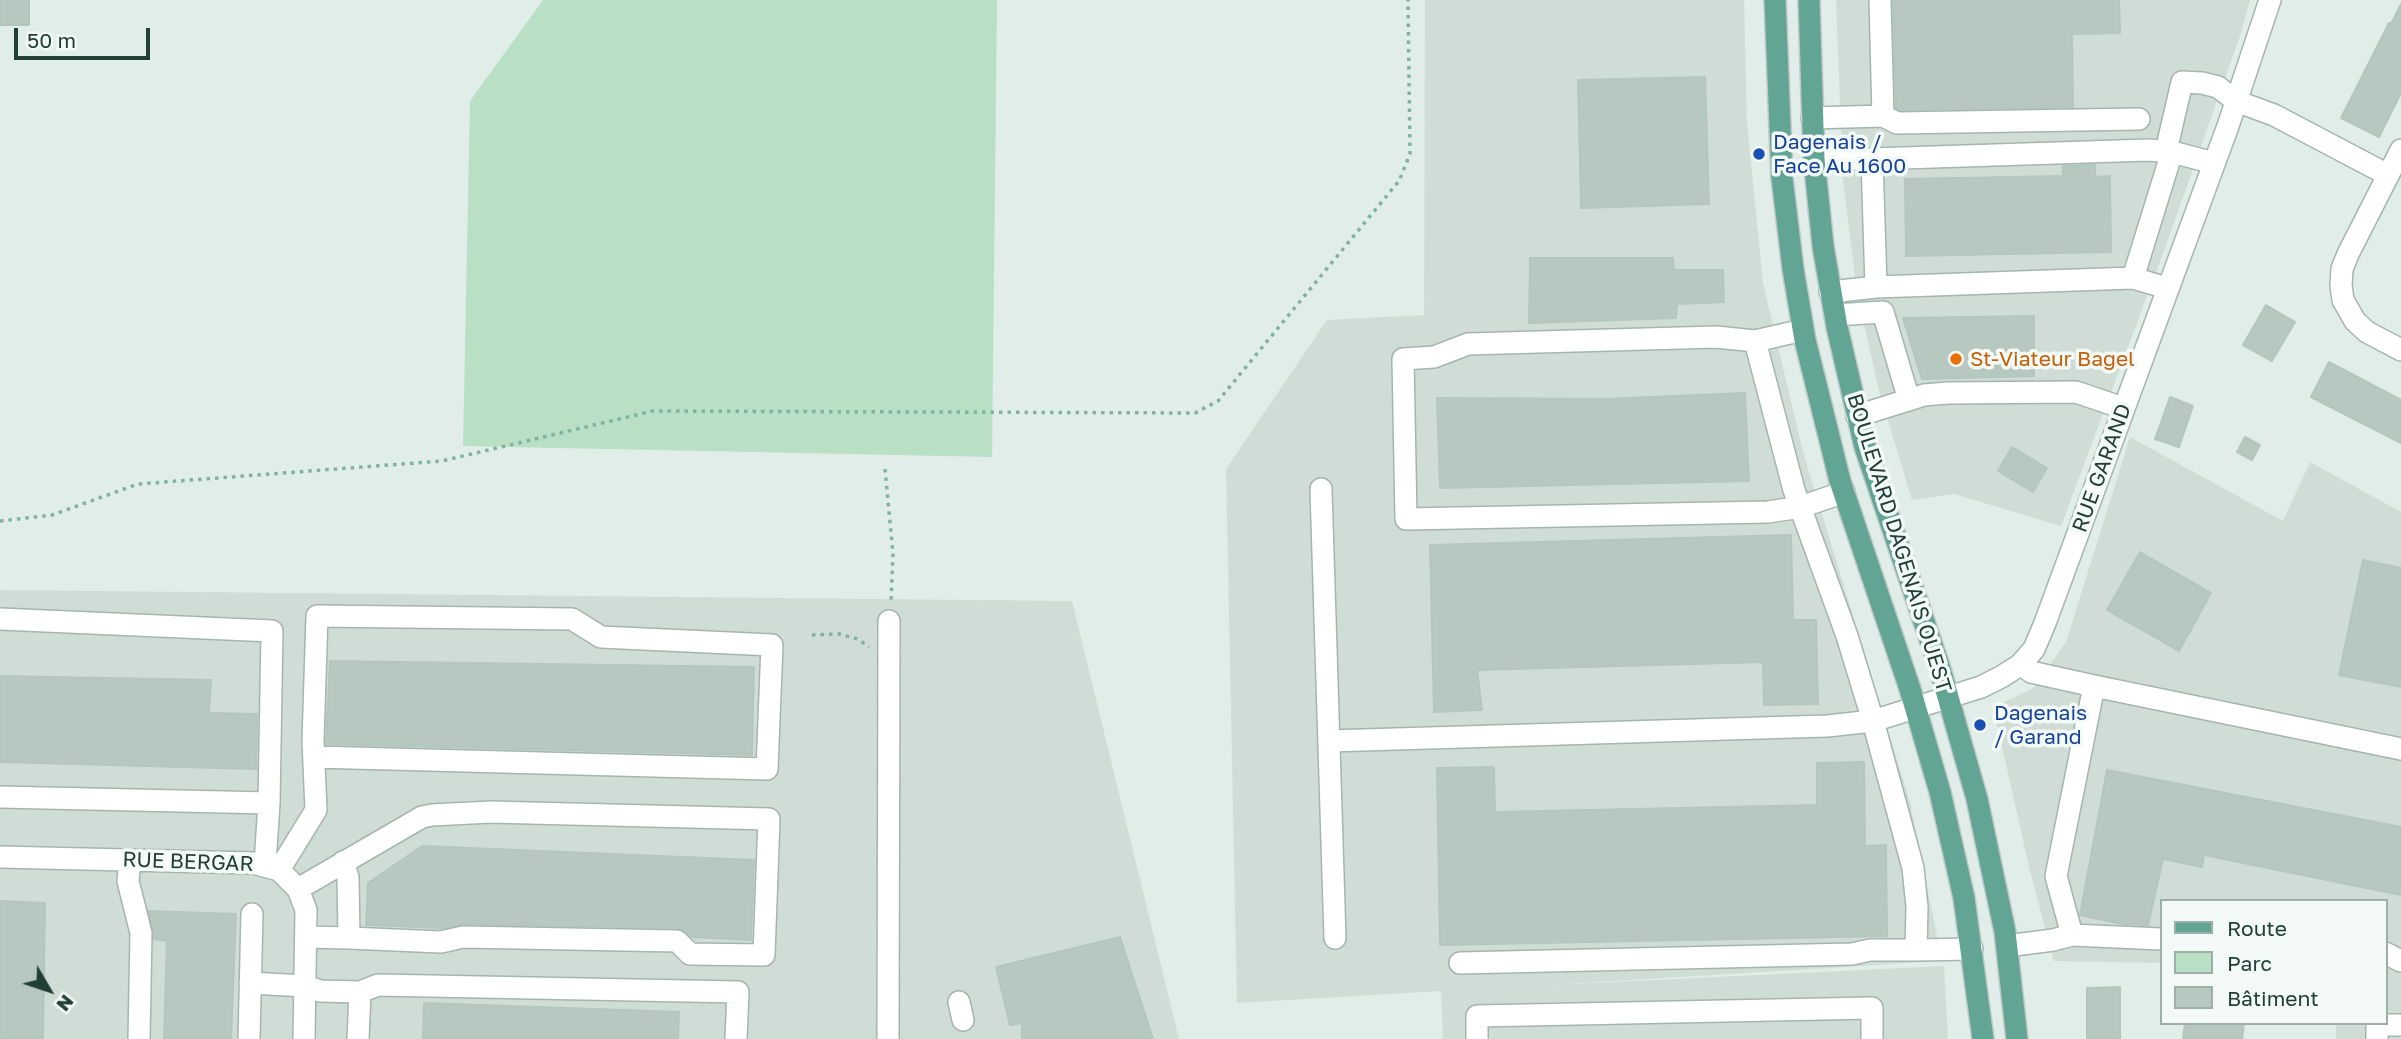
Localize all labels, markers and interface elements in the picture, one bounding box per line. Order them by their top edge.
scale bar [18,14,154,58]
text: 50 m [27,27,76,53]
place label: Dagenais / Face Au 1600 [1773,129,1906,179]
marker: Dagenais / Face Au 1600 [1751,146,1767,162]
place label: St-Viateur Bagel [1970,346,2135,372]
marker: St-Viateur Bagel [1948,351,1964,367]
street label: BOULEVARD DAGENAIS OUEST [1841,391,1957,695]
street label: RUE GARAND [2067,400,2137,536]
place label: Dagenais / Garand [1994,700,2087,750]
marker: Dagenais / Garand [1972,717,1988,733]
street label: RUE BERGAR [122,847,254,877]
legend [2160,899,2387,1025]
text: Route [2227,915,2287,941]
text: Parc [2227,950,2272,976]
north arrow [14,955,84,1025]
text: Bâtiment [2227,985,2319,1011]
text: N [52,991,79,1016]

